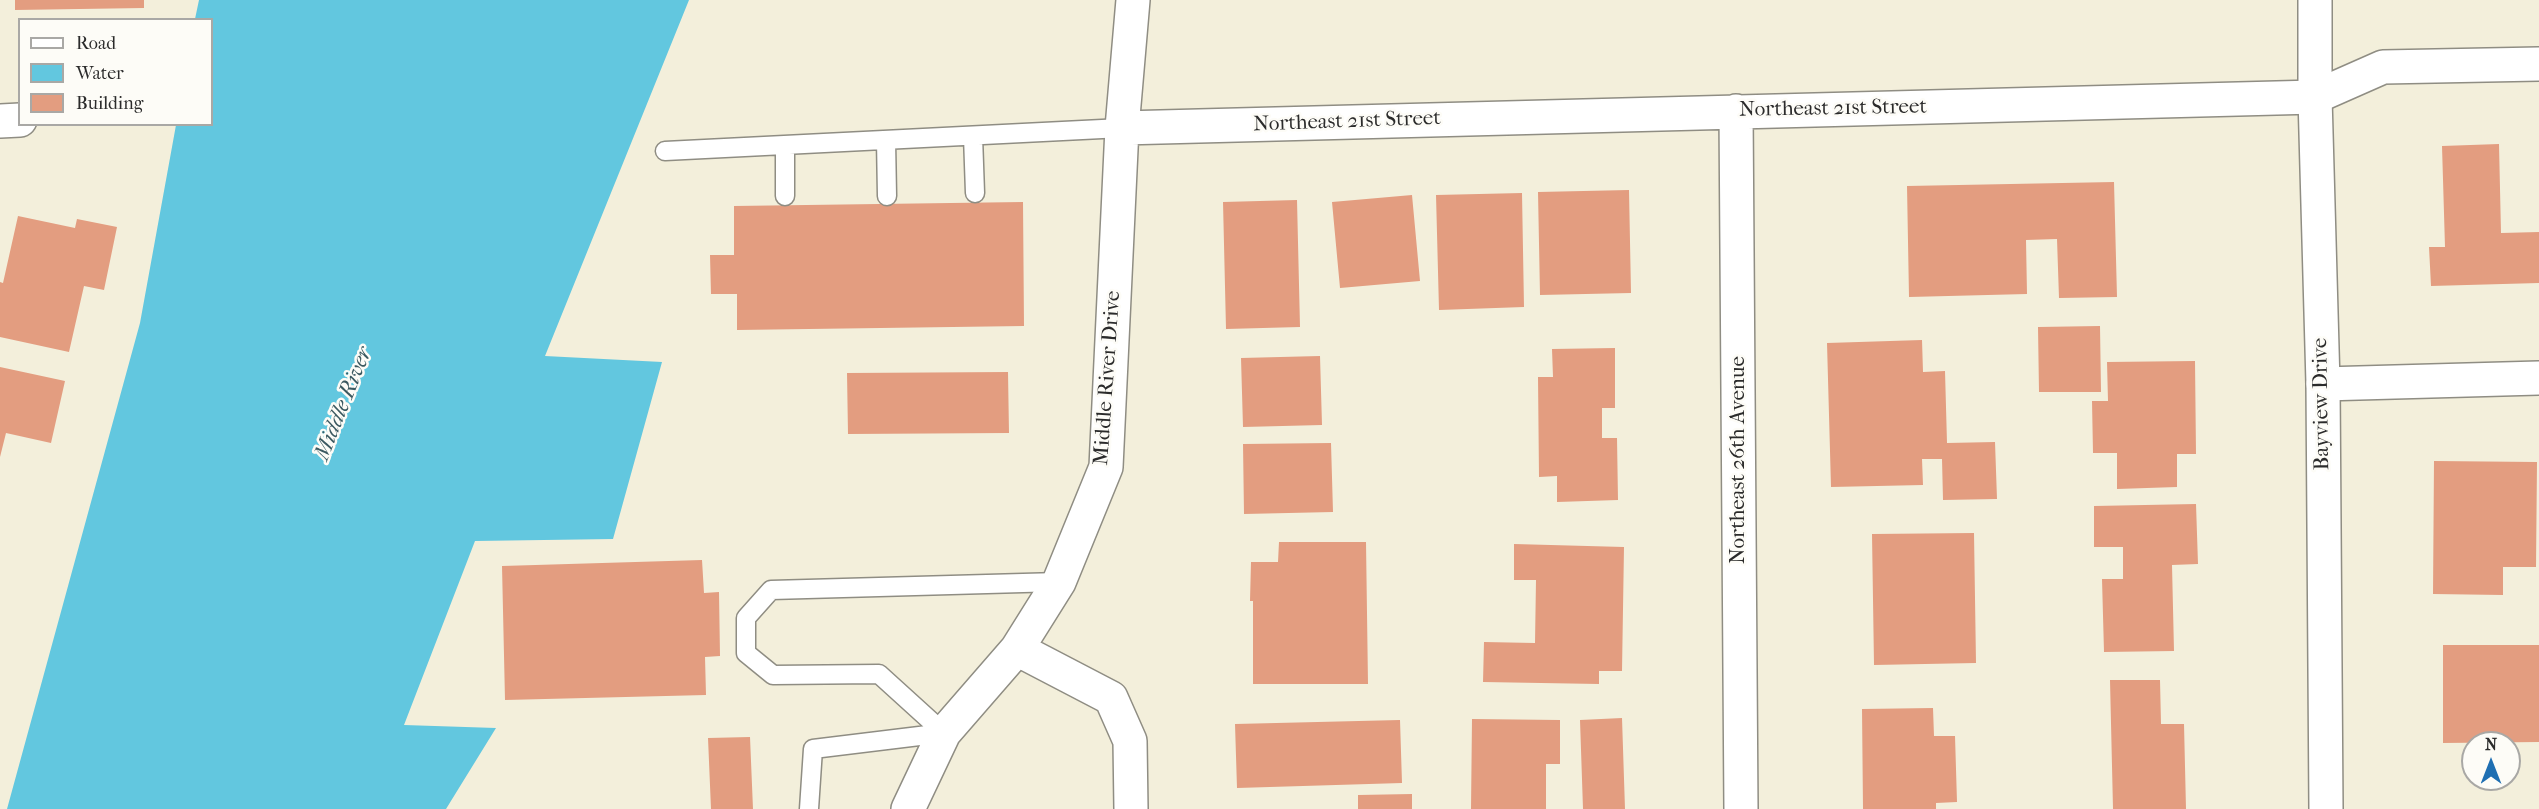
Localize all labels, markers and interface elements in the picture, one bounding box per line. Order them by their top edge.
legend [18,18,213,126]
text: Road [76,33,116,54]
text: Water [76,63,124,84]
text: Building [76,93,143,114]
street label: Northeast 21st Street [1739,95,1927,123]
street label: Northeast 21st Street [1253,106,1441,138]
street label: Middle River Drive [1089,290,1127,466]
street label: Bayview Drive [2308,338,2336,470]
water label: Middle River [309,344,379,464]
street label: Northeast 26th Avenue [1726,356,1752,564]
north arrow [2461,731,2521,791]
text: N [2485,735,2497,754]

